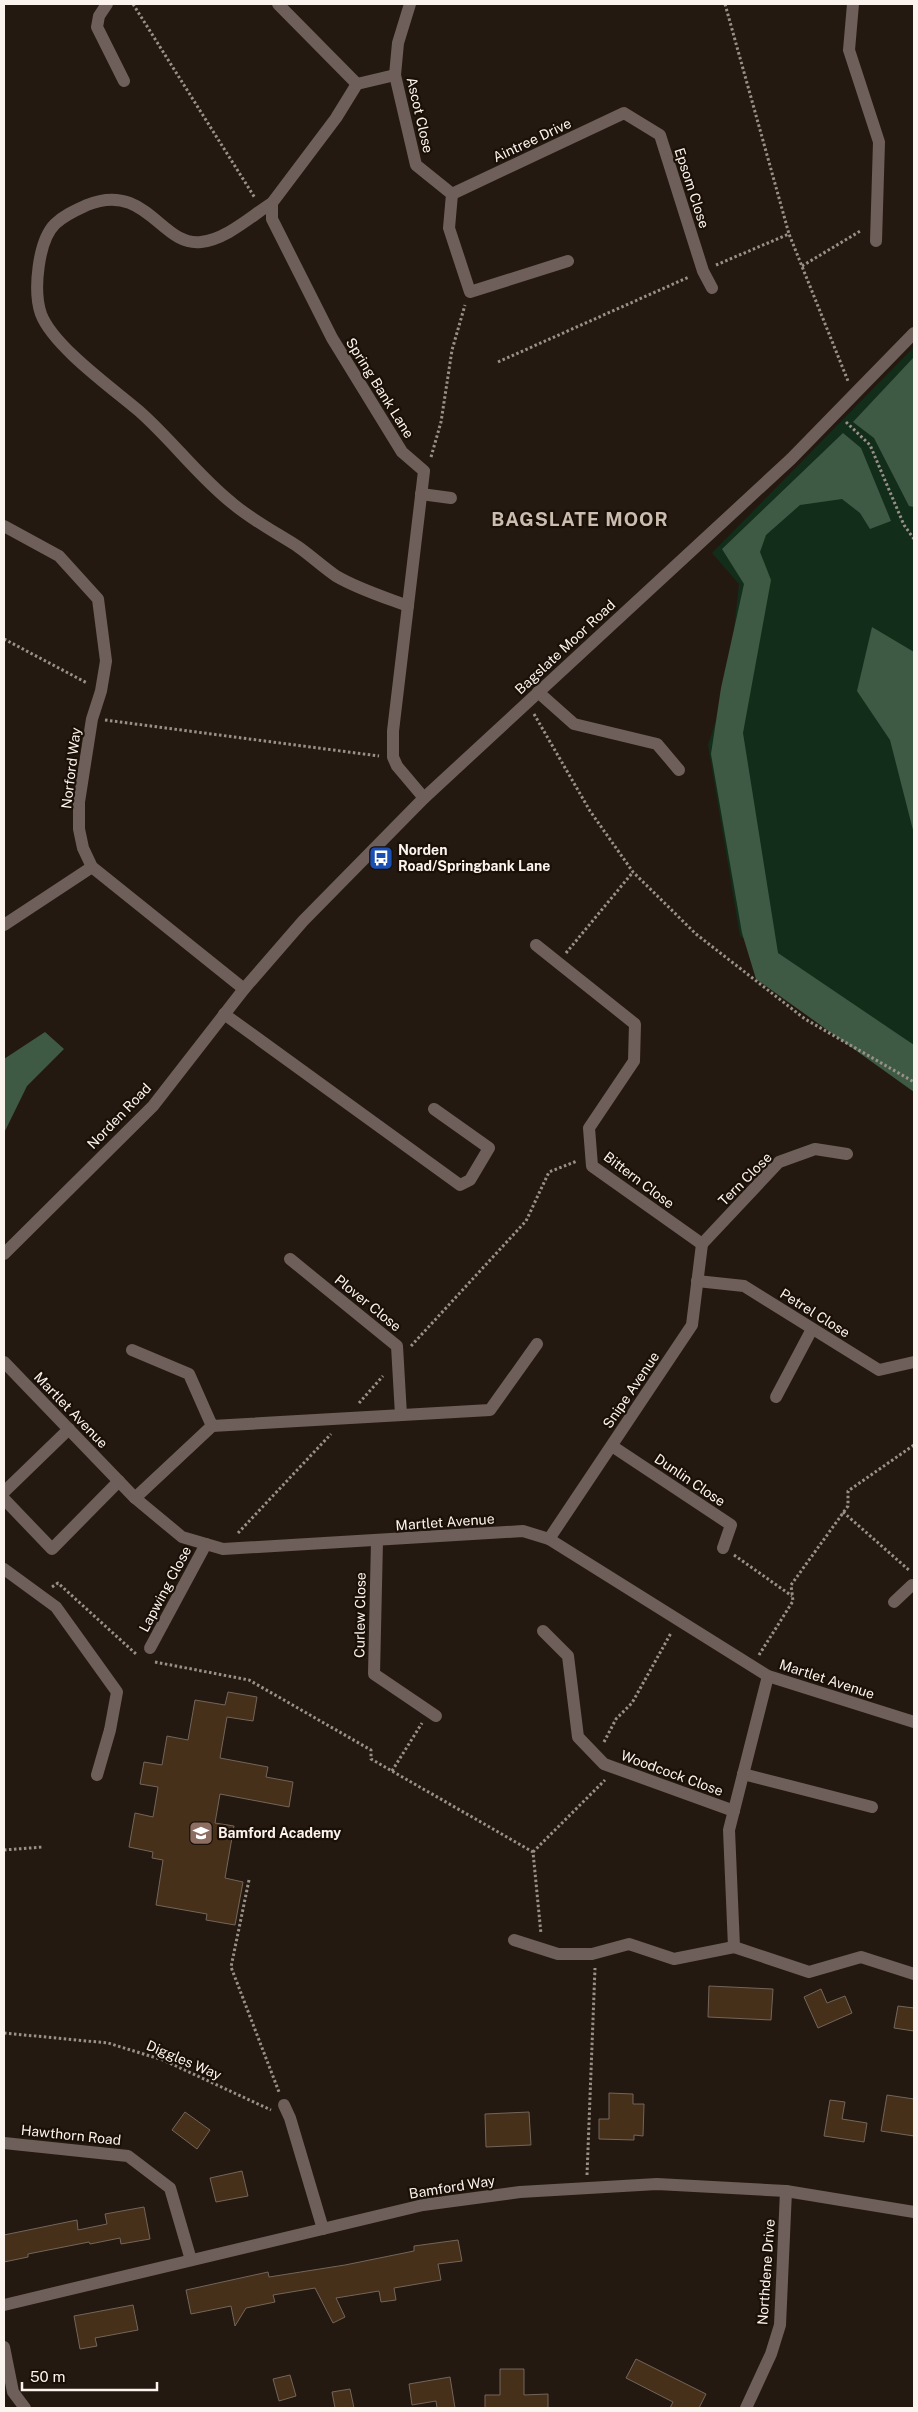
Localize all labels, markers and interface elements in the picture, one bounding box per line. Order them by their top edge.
street label: Ascot Close [404,76,436,154]
street label: Aintree Drive [490,115,574,165]
street label: Epsom Close [671,146,713,230]
street label: Spring Bank Lane [343,335,417,441]
district label: BAGSLATE MOOR [491,508,669,530]
street label: Bagslate Moor Road [512,596,618,698]
street label: Norford Way [58,726,84,810]
place label: Norden Road/Springbank Lane [398,842,550,874]
bus stop icon: Norden Road/Springbank Lane [368,845,394,871]
street label: Norden Road [84,1080,154,1152]
street label: Bittern Close [601,1148,677,1212]
street label: Tern Close [715,1149,775,1209]
street label: Plover Close [332,1271,404,1335]
street label: Petrel Close [777,1285,853,1341]
street label: Snipe Avenue [600,1349,662,1431]
street label: Martlet Avenue [31,1369,111,1451]
street label: Dunlin Close [652,1451,728,1509]
street label: Martlet Avenue [395,1511,495,1533]
street label: Lapwing Close [136,1543,194,1635]
street label: Curlew Close [351,1572,369,1658]
street label: Martlet Avenue [777,1656,877,1702]
street label: Woodcock Close [619,1747,725,1799]
school or university icon: Bamford Academy [188,1820,214,1846]
place label: Bamford Academy [218,1825,341,1841]
street label: Diggles Way [144,2037,224,2083]
street label: Hawthorn Road [20,2122,122,2148]
street label: Bamford Way [408,2172,497,2202]
street label: Northdene Drive [754,2218,778,2326]
scale bar [22,2360,158,2392]
text: 50 m [30,2368,65,2385]

